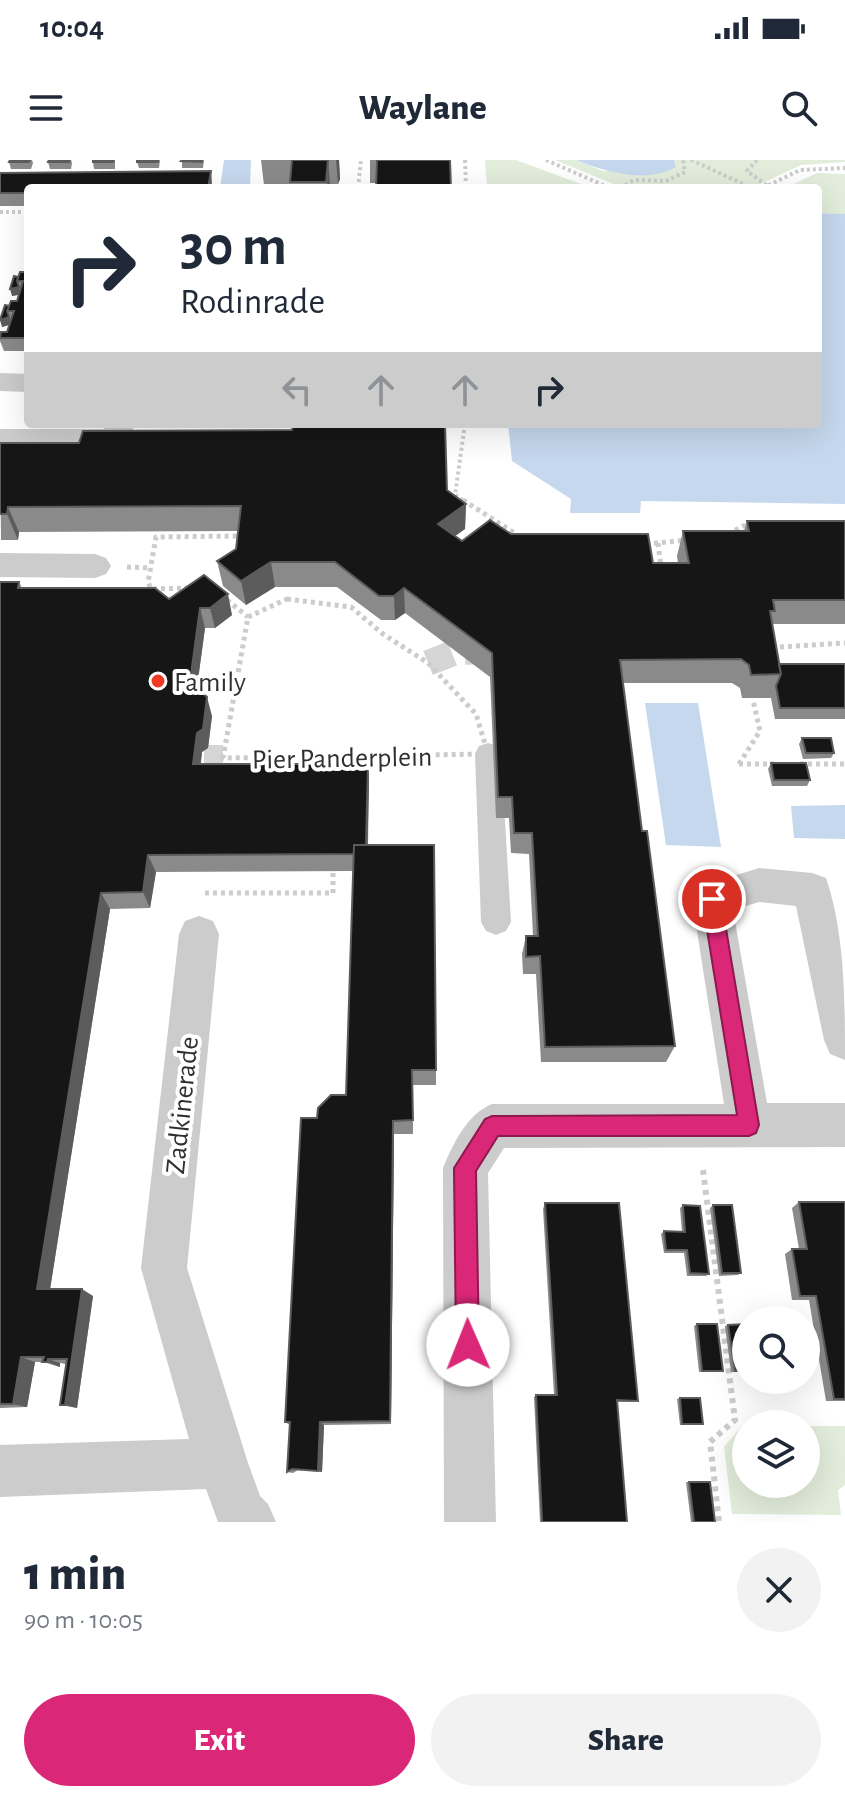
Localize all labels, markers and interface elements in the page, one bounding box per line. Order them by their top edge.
text: 10:04 [40,13,104,43]
icon: menu [24,86,68,130]
icon: search [777,86,821,130]
text: Waylane [358,90,487,126]
icon: right [48,216,152,320]
text: 30 m [180,219,287,275]
text: Rodinrade [180,284,325,320]
icon: left [275,368,319,412]
icon: ahead [359,368,403,412]
icon: ahead [443,368,487,412]
icon: right [527,368,571,412]
place label: Family [174,669,246,697]
marker: Family [149,672,167,690]
street label: Pier Panderplein [251,743,433,775]
pin [678,865,746,933]
icon: arrive [690,877,734,921]
street label: Zadkinerade [162,1035,204,1175]
position arrow [426,1303,510,1387]
map controls [732,1306,820,1498]
button: search [732,1306,820,1394]
button: layers [732,1410,820,1498]
button: close [737,1548,821,1632]
text: 1 min [24,1551,126,1599]
text: 90 m · 10:05 [24,1607,143,1633]
button: Exit [24,1694,415,1786]
button: Share [431,1694,821,1786]

